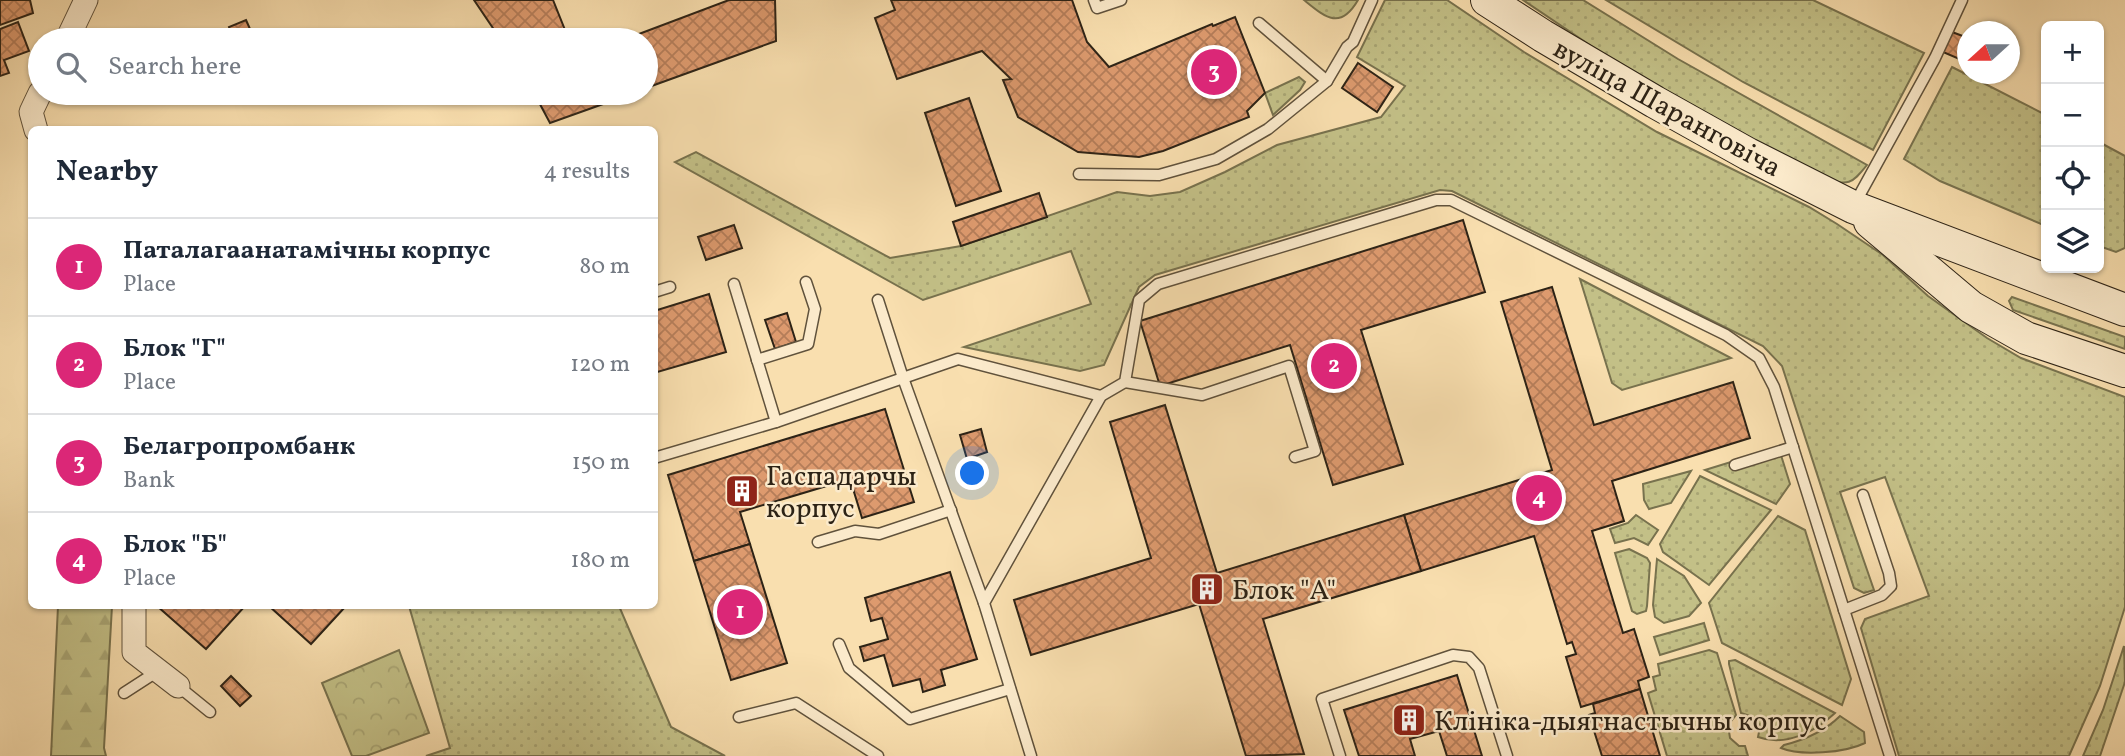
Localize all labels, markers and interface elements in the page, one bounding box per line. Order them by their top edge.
north arrow [1957,21,2020,84]
map controls [2041,21,2104,273]
button: + [2041,21,2104,84]
search box [28,28,658,105]
street label: вуліца Шаранговіча [1546,30,1788,188]
pin: 3 [1191,46,1237,98]
icon: search [52,48,90,86]
text: Search here [108,49,241,85]
button: − [2041,84,2104,147]
button: locate [2041,147,2104,210]
text: Nearby [56,151,158,193]
text: 4 results [544,156,630,188]
button: layers [2041,210,2104,273]
text: Паталагаанатамічны корпус [123,233,490,269]
text: 1 [74,251,84,283]
text: 80 m [580,251,630,283]
text: Place [123,269,176,301]
text: Блок "Г" [123,331,226,367]
pin: 2 [1311,340,1357,392]
text: 2 [73,349,85,381]
text: 120 m [570,349,630,381]
text: Place [123,367,176,399]
text: Белагропромбанк [123,429,355,465]
text: 3 [73,447,85,479]
text: 150 m [572,447,630,479]
your location [955,456,989,490]
place label: Гаспадарчы корпус [766,458,917,529]
text: Bank [123,465,175,497]
building icon: Гаспадарчы корпус [723,472,761,510]
pin: 4 [1516,472,1562,524]
text: Блок "Б" [123,527,227,563]
text: 4 [72,545,86,577]
text: 180 m [571,545,630,577]
text: Place [123,563,176,595]
building icon: Блок "А" [1188,570,1226,608]
place label: Блок "А" [1232,572,1336,611]
pin: 1 [717,586,763,638]
building icon: Клініка-дыягнастычны корпус [1390,701,1428,739]
place label: Клініка-дыягнастычны корпус [1434,703,1827,742]

